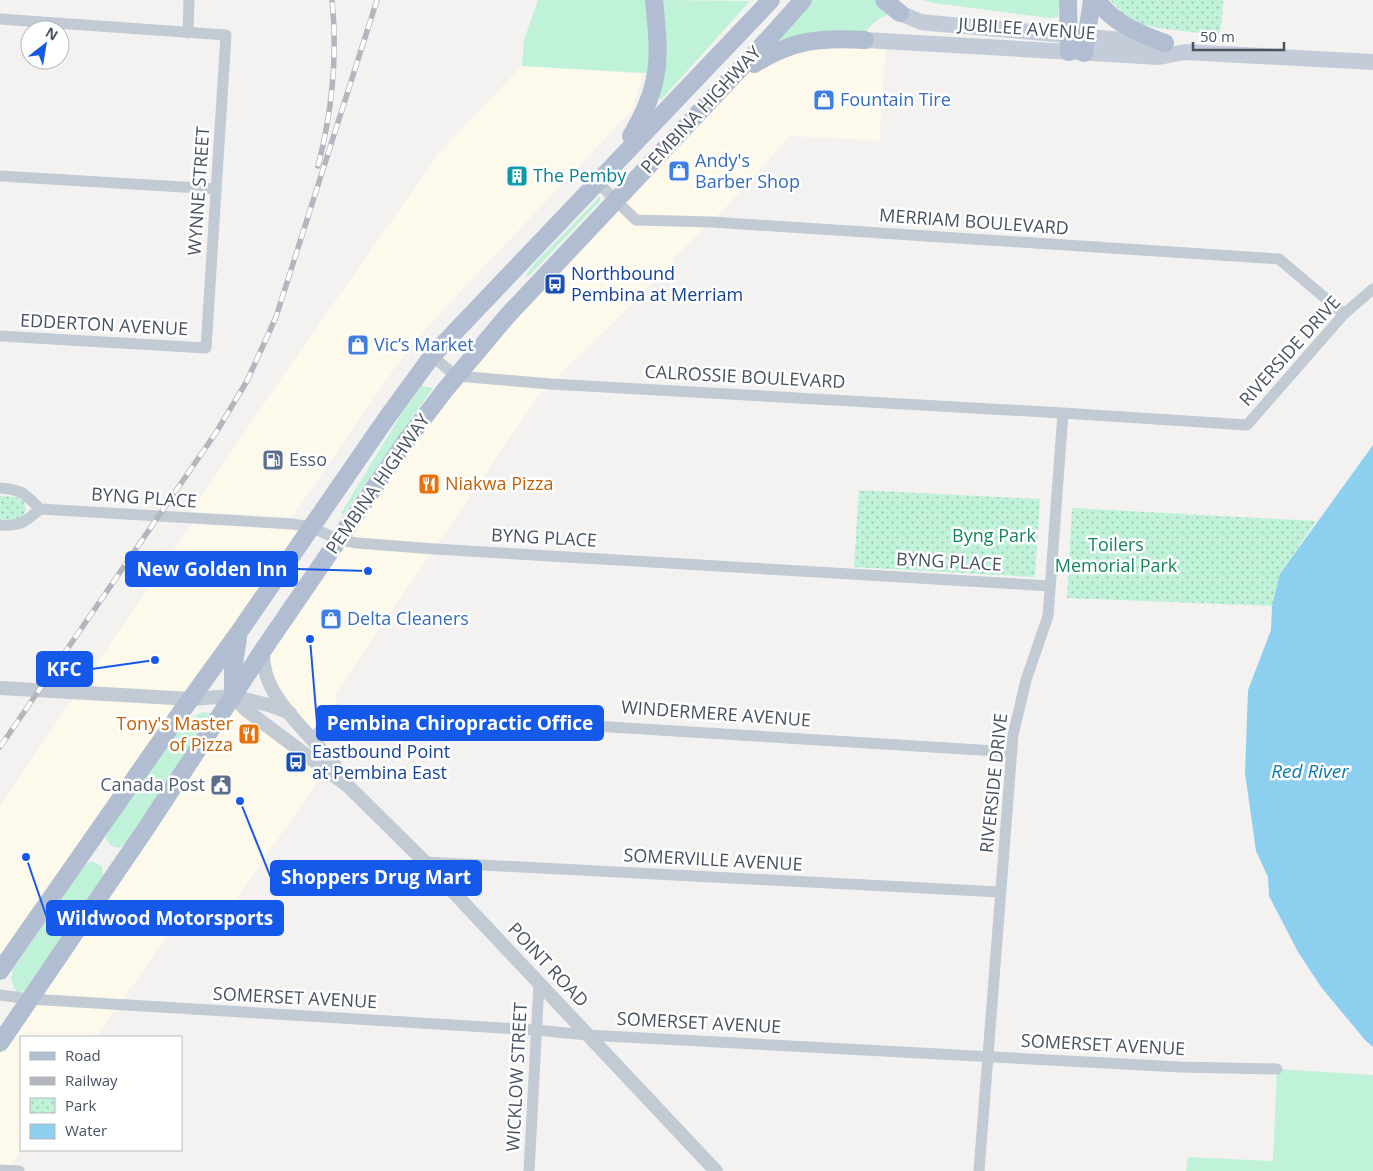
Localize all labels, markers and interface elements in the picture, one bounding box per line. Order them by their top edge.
street label: JUBILEE AVENUE [956,11,1096,45]
north arrow [20,20,70,70]
scale bar [1193,20,1284,52]
text: N [42,22,62,45]
text: 50 m [1200,26,1235,46]
street label: PEMBINA HIGHWAY [635,40,766,178]
place label: Fountain Tire [840,87,951,111]
shop icon: Fountain Tire [812,88,836,112]
street label: WYNNE STREET [182,126,214,256]
place label: Andy's Barber Shop [695,148,800,193]
shop icon: Andy's Barber Shop [667,159,691,183]
place label: The Pemby [533,163,627,187]
building icon: The Pemby [505,164,529,188]
street label: MERRIAM BOULEVARD [878,202,1070,240]
place label: Northbound Pembina at Merriam [571,261,743,306]
bus stop icon: Northbound Pembina at Merriam [543,272,567,296]
street label: RIVERSIDE DRIVE [1233,290,1345,411]
street label: EDDERTON AVENUE [19,308,189,340]
place label: Vic’s Market [374,332,474,356]
shop icon: Vic’s Market [346,333,370,357]
street label: CALROSSIE BOULEVARD [644,359,846,393]
street label: PEMBINA HIGHWAY [320,408,435,558]
place label: Esso [289,447,327,471]
fuel station icon: Esso [261,448,285,472]
place label: Niakwa Pizza [445,471,553,495]
restaurant icon: Niakwa Pizza [417,472,441,496]
street label: BYNG PLACE [90,481,198,513]
street label: BYNG PLACE [491,522,598,552]
park label: Byng Park [952,523,1036,547]
park label: Toilers Memorial Park [1055,532,1178,577]
street label: BYNG PLACE [896,546,1003,576]
callout: New Golden Inn [126,552,297,586]
text: New Golden Inn [136,556,288,582]
place label: Delta Cleaners [347,606,469,630]
shop icon: Delta Cleaners [319,607,343,631]
callout: KFC [37,652,92,686]
text: KFC [46,656,82,682]
street label: WINDERMERE AVENUE [620,694,812,732]
callout: Pembina Chiropractic Office [317,706,603,740]
text: Pembina Chiropractic Office [327,710,593,736]
place label: Tony's Master of Pizza [116,711,234,756]
street label: RIVERSIDE DRIVE [974,712,1012,854]
restaurant icon: Tony's Master of Pizza [237,722,261,746]
place label: Eastbound Point at Pembina East [312,739,450,784]
bus stop icon: Eastbound Point at Pembina East [284,750,308,774]
water label: Red River [1271,758,1350,784]
place label: Canada Post [100,772,205,796]
public building icon: Canada Post [209,773,233,797]
street label: SOMERVILLE AVENUE [623,842,803,876]
callout: Shoppers Drug Mart [271,861,481,895]
text: Shoppers Drug Mart [281,864,471,890]
callout: Wildwood Motorsports [47,901,283,935]
text: Wildwood Motorsports [57,905,273,931]
street label: POINT ROAD [503,917,594,1012]
street label: SOMERSET AVENUE [212,981,378,1013]
street label: WICKLOW STREET [500,1002,532,1152]
street label: SOMERSET AVENUE [616,1006,782,1038]
street label: SOMERSET AVENUE [1020,1028,1186,1060]
legend [20,1036,182,1151]
text: Road [65,1045,101,1065]
text: Railway [65,1070,118,1090]
text: Park [65,1095,96,1115]
text: Water [65,1120,107,1140]

